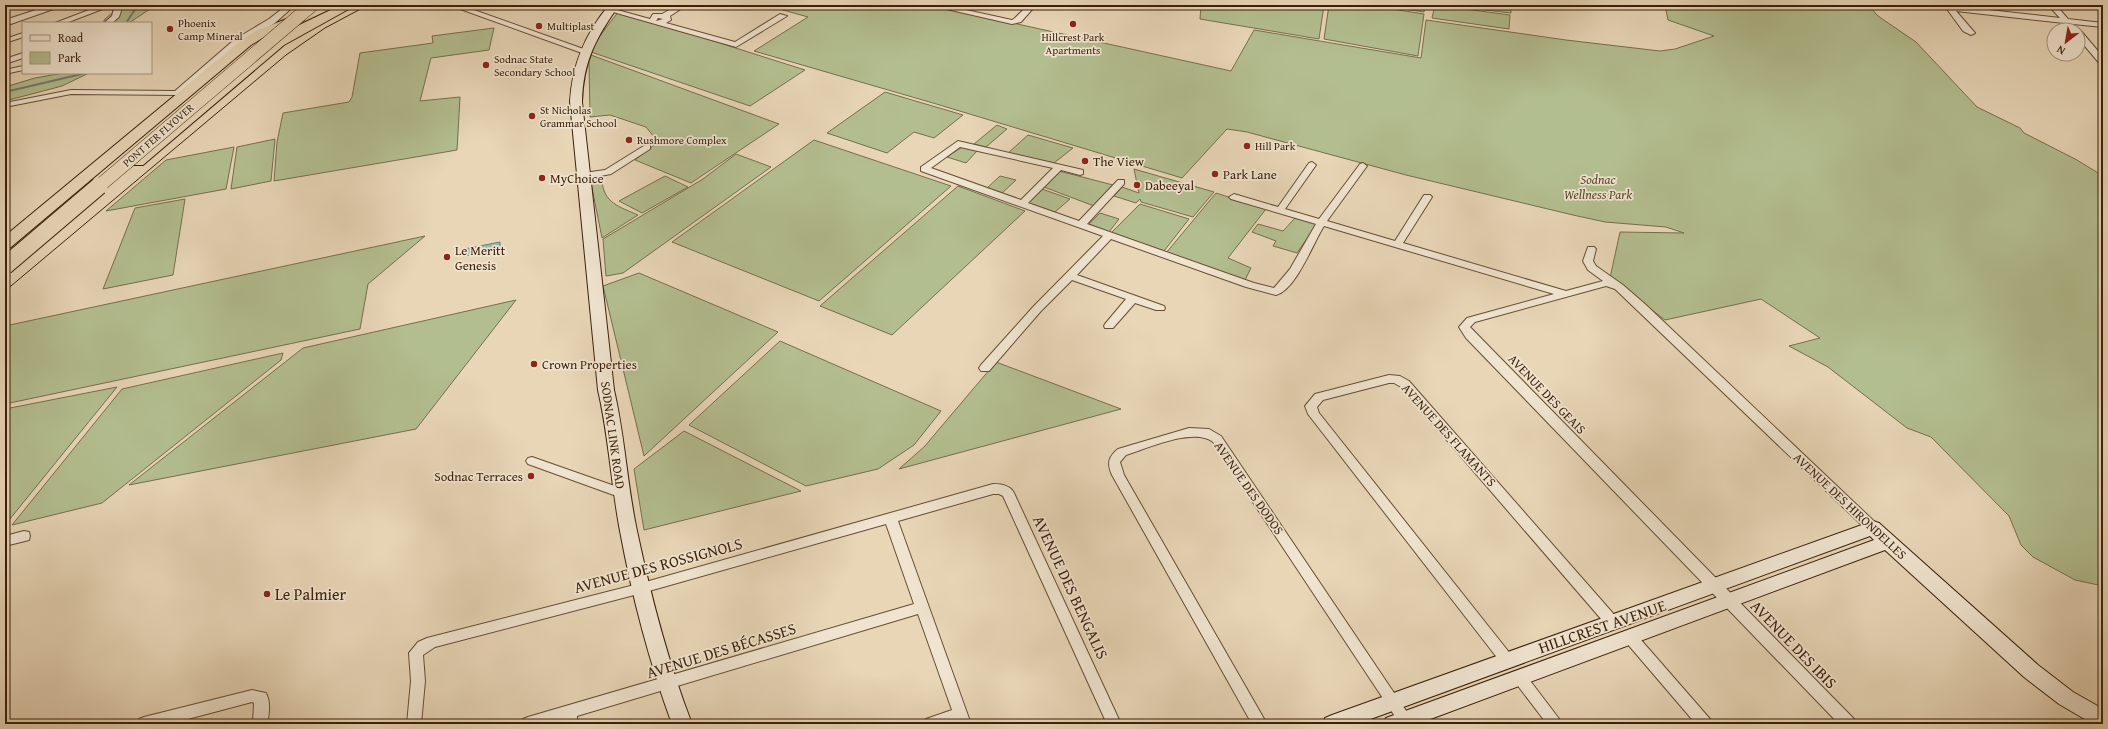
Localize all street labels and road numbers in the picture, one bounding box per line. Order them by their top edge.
street label: PONT FER FLYOVER [119,99,198,170]
street label: AVENUE DES GEAIS [1504,350,1590,438]
street label: AVENUE DES FLAMANTS [1397,379,1501,491]
street label: SODNAC LINK ROAD [596,380,630,490]
street label: AVENUE DES DODOS [1210,437,1288,539]
street label: AVENUE DES HIRONDELLES [1789,448,1911,564]
street label: AVENUE DES BENGALIS [1027,511,1115,663]
street label: AVENUE DES ROSSIGNOLS [571,531,745,599]
street label: HILLCREST AVENUE [1535,593,1669,659]
street label: AVENUE DES IBIS [1745,594,1843,694]
street label: AVENUE DES BÉCASSES [643,616,799,684]

